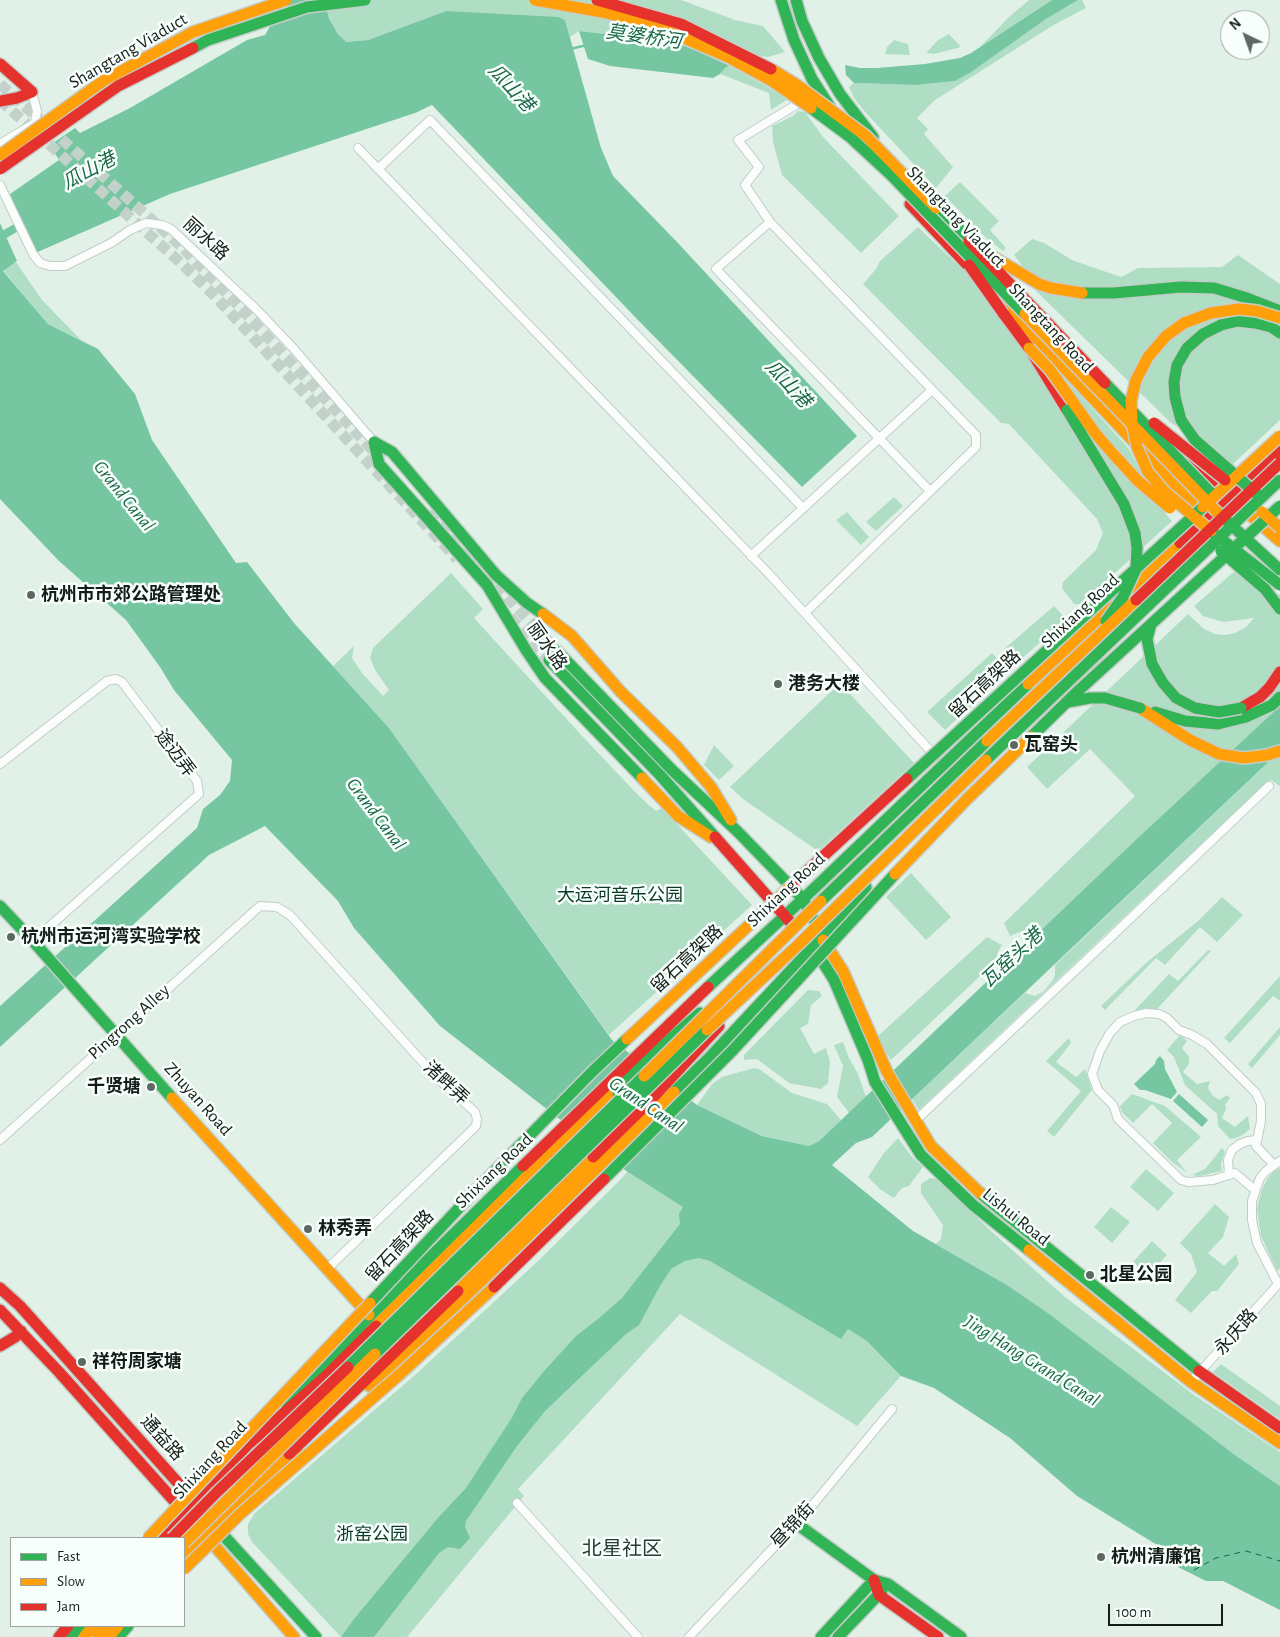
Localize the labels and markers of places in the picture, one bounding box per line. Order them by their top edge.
place label: 杭州市市郊公路管理处 [41,584,221,606]
marker: 杭州市市郊公路管理处 [25,589,37,601]
place label: 港务大楼 [788,673,860,695]
marker: 港务大楼 [772,678,784,690]
place label: 瓦窑头 [1024,734,1078,756]
marker: 瓦窑头 [1008,739,1020,751]
place label: 杭州市运河湾实验学校 [21,926,201,948]
marker: 杭州市运河湾实验学校 [5,931,17,943]
place label: 千贤塘 [87,1076,141,1098]
marker: 千贤塘 [145,1081,157,1093]
place label: 林秀弄 [318,1218,372,1240]
marker: 林秀弄 [302,1223,314,1235]
place label: 北星公园 [1100,1264,1172,1286]
marker: 北星公园 [1084,1269,1096,1281]
place label: 祥符周家塘 [92,1351,182,1373]
marker: 祥符周家塘 [76,1356,88,1368]
place label: 杭州清廉馆 [1111,1546,1201,1568]
marker: 杭州清廉馆 [1095,1551,1107,1563]

